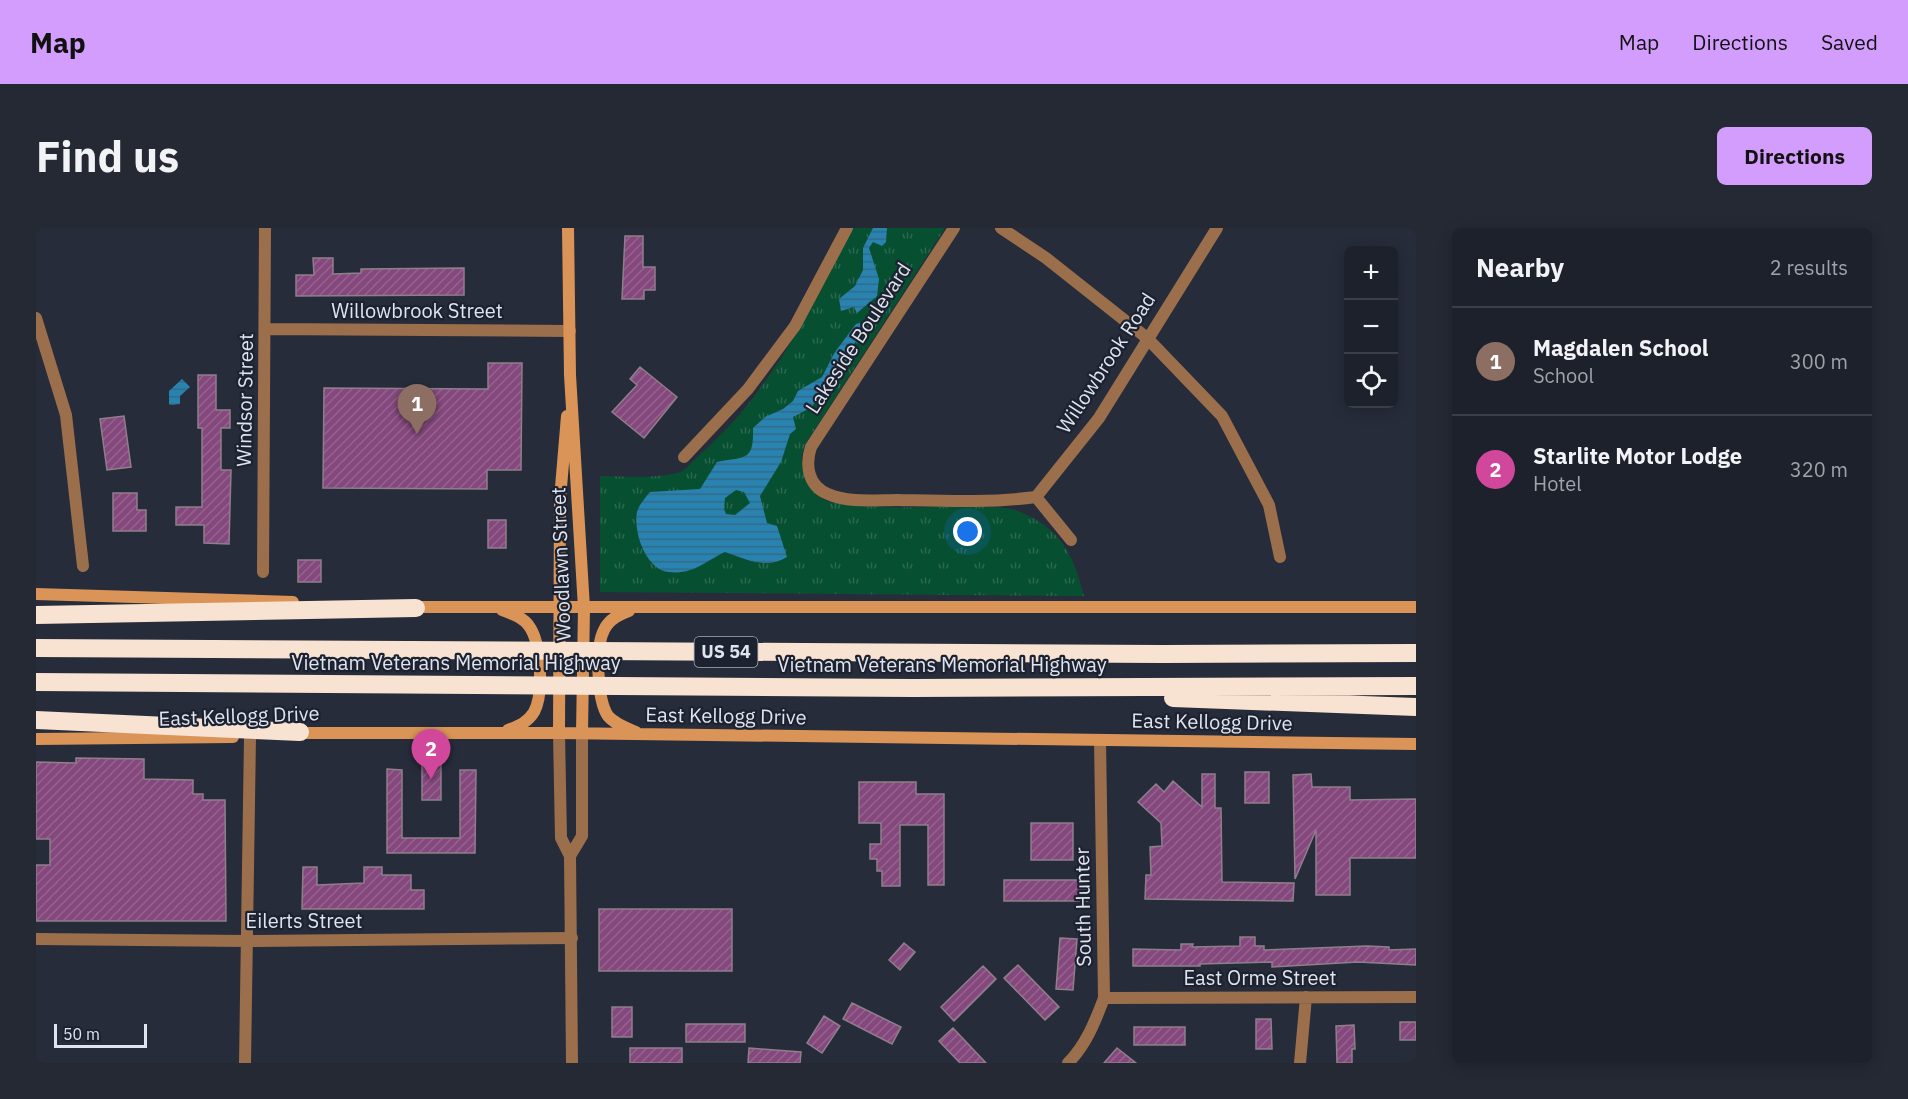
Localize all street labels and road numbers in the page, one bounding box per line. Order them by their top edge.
street label: Lakeside Boulevard [799,257,917,418]
street label: Willowbrook Road [1050,287,1161,438]
street label: Willowbrook Street [331,297,503,324]
street label: Windsor Street [230,333,259,467]
street label: Woodlawn Street [544,487,577,641]
road number: US 54 [694,637,758,667]
street label: Vietnam Veterans Memorial Highway [291,649,621,676]
street label: Vietnam Veterans Memorial Highway [777,651,1107,678]
street label: East Kellogg Drive [158,699,320,732]
street label: East Kellogg Drive [645,701,807,730]
street label: East Kellogg Drive [1131,707,1293,736]
street label: South Hunter [1068,847,1097,967]
street label: Eilerts Street [246,907,362,934]
street label: East Orme Street [1183,964,1337,991]

